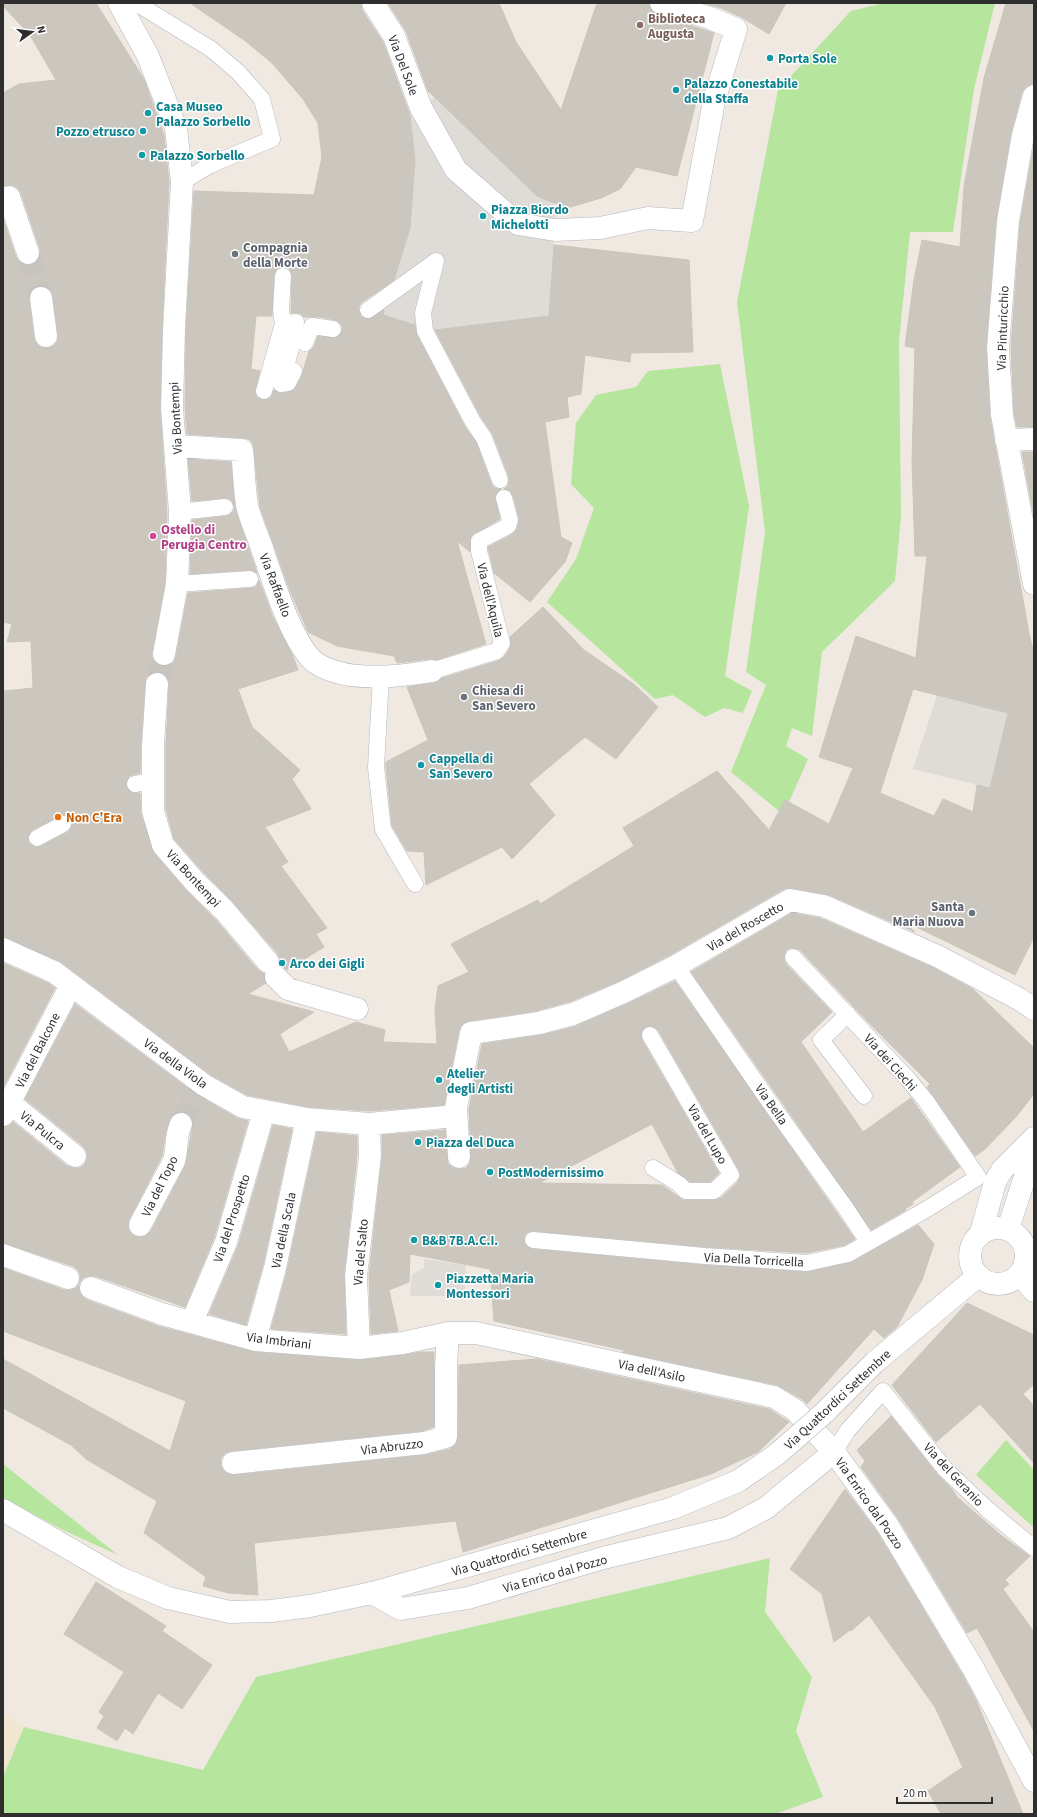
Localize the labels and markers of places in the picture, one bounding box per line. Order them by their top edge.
place label: Biblioteca Augusta [647,10,706,43]
marker: Biblioteca Augusta [635,20,645,30]
place label: Porta Sole [778,50,837,68]
marker: Porta Sole [765,53,775,63]
place label: Palazzo Conestabile della Staffa [684,75,798,108]
marker: Palazzo Conestabile della Staffa [671,85,681,95]
place label: Casa Museo Palazzo Sorbello [156,98,251,131]
marker: Casa Museo Palazzo Sorbello [143,108,153,118]
place label: Pozzo etrusco [56,123,135,141]
marker: Pozzo etrusco [138,126,148,136]
place label: Palazzo Sorbello [150,147,245,165]
marker: Palazzo Sorbello [137,150,147,160]
place label: Piazza Biordo Michelotti [491,201,569,234]
marker: Piazza Biordo Michelotti [478,211,488,221]
place label: Compagnia della Morte [243,239,308,272]
marker: Compagnia della Morte [230,249,240,259]
place label: Ostello di Perugia Centro [161,521,247,554]
marker: Ostello di Perugia Centro [148,531,158,541]
place label: Chiesa di San Severo [472,682,536,715]
marker: Chiesa di San Severo [459,692,469,702]
place label: Cappella di San Severo [429,750,493,783]
marker: Cappella di San Severo [416,760,426,770]
place label: Non C'Era [66,809,122,827]
marker: Non C'Era [53,812,63,822]
place label: Santa Maria Nuova [893,898,964,931]
marker: Santa Maria Nuova [967,908,977,918]
place label: Arco dei Gigli [289,955,365,973]
marker: Arco dei Gigli [277,958,287,968]
place label: Atelier degli Artisti [446,1065,513,1098]
marker: Atelier degli Artisti [434,1075,444,1085]
place label: Piazza del Duca [426,1134,515,1152]
marker: Piazza del Duca [413,1137,423,1147]
place label: PostModernissimo [498,1164,604,1182]
marker: PostModernissimo [485,1167,495,1177]
place label: B&B 7B.A.C.I. [422,1232,498,1250]
marker: B&B 7B.A.C.I. [409,1235,419,1245]
place label: Piazzetta Maria Montessori [446,1270,534,1303]
marker: Piazzetta Maria Montessori [433,1280,443,1290]

